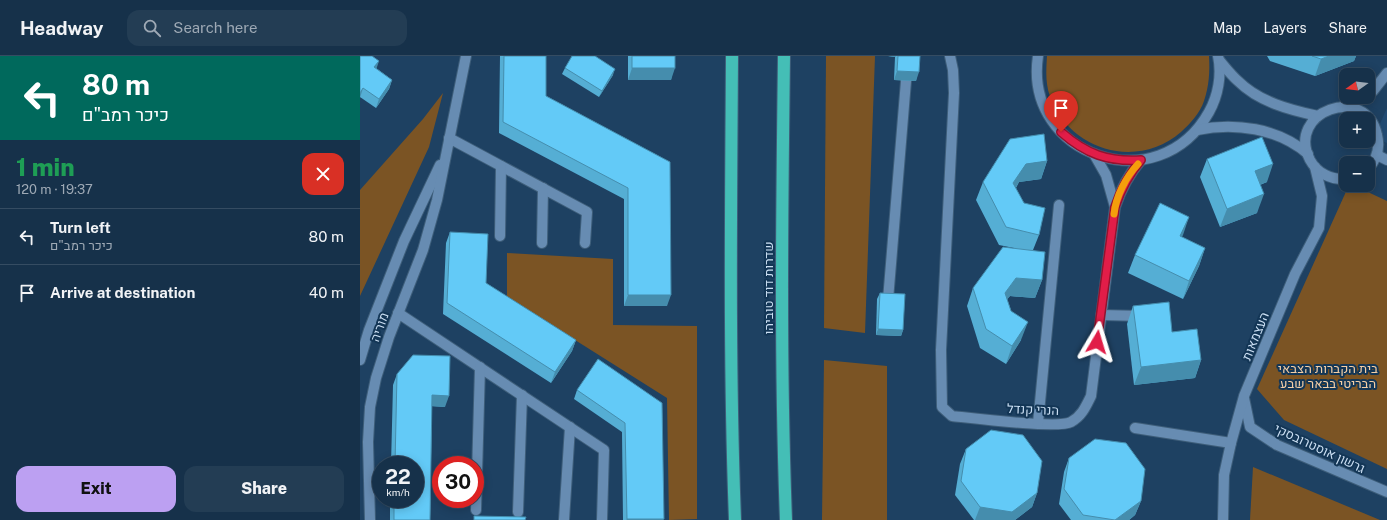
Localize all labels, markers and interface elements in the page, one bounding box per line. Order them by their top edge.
search box [127,10,407,46]
text: Headway [20,17,103,39]
icon: search [141,17,163,39]
text: Search here [173,19,258,36]
text: Map [1213,20,1241,36]
text: Layers [1263,20,1307,36]
text: Share [1329,20,1367,36]
text: 80 m [82,68,150,101]
north arrow [1339,68,1375,104]
map controls [1339,68,1375,192]
icon: left [16,72,68,124]
pin [1044,91,1078,132]
icon: arrive [1050,97,1072,119]
text: כיכר רמב"ם [82,104,169,125]
button: + [1339,112,1375,148]
text: 1 min [16,153,75,181]
button: close [302,153,344,195]
button: − [1339,156,1375,192]
text: 120 m · 19:37 [16,182,93,197]
text: Turn left [50,219,111,236]
icon: left [16,226,38,248]
text: 80 m [309,228,344,245]
text: כיכר רמב"ם [50,238,113,253]
street label: שדרות דוד טוביהו [761,241,776,335]
icon: arrive [16,282,38,304]
text: Arrive at destination [50,284,195,301]
text: 40 m [309,284,344,301]
street label: מוריה [367,310,392,344]
street label: העצמאות [1239,310,1272,363]
position arrow [1076,321,1118,363]
park label: בית הקברות הצבאי הבריטי בבאר שבע [1278,361,1378,391]
street label: הנרי קנדל [1007,401,1059,418]
street label: גרשון אוסטרובסקי [1272,421,1368,476]
speed limit sign: 30 [432,456,484,508]
text: 22 [385,465,411,489]
button: Exit [16,466,176,512]
button: Share [184,466,344,512]
text: km/h [386,486,410,498]

